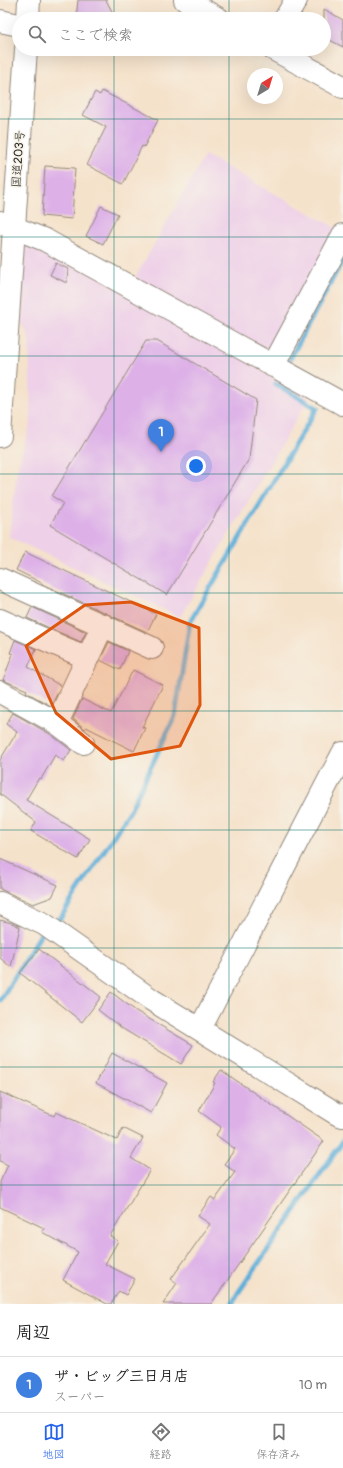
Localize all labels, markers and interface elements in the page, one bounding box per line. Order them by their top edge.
search box [12,12,331,56]
icon: search [26,23,48,45]
text: ここで検索 [58,26,133,45]
north arrow [247,68,283,104]
street label: 国道203号 [9,130,28,188]
pin: 1 [148,419,174,452]
your location [186,456,206,476]
text: 周辺 [16,1322,50,1343]
text: ザ・ビッグ三日月店 [54,1367,189,1386]
text: 1 [26,1377,32,1393]
text: 10 m [299,1377,327,1393]
text: スーパー [54,1389,105,1405]
tab: 地図 [43,1421,65,1461]
tab: 経路 [150,1421,172,1461]
tab: 保存済み [257,1421,301,1461]

